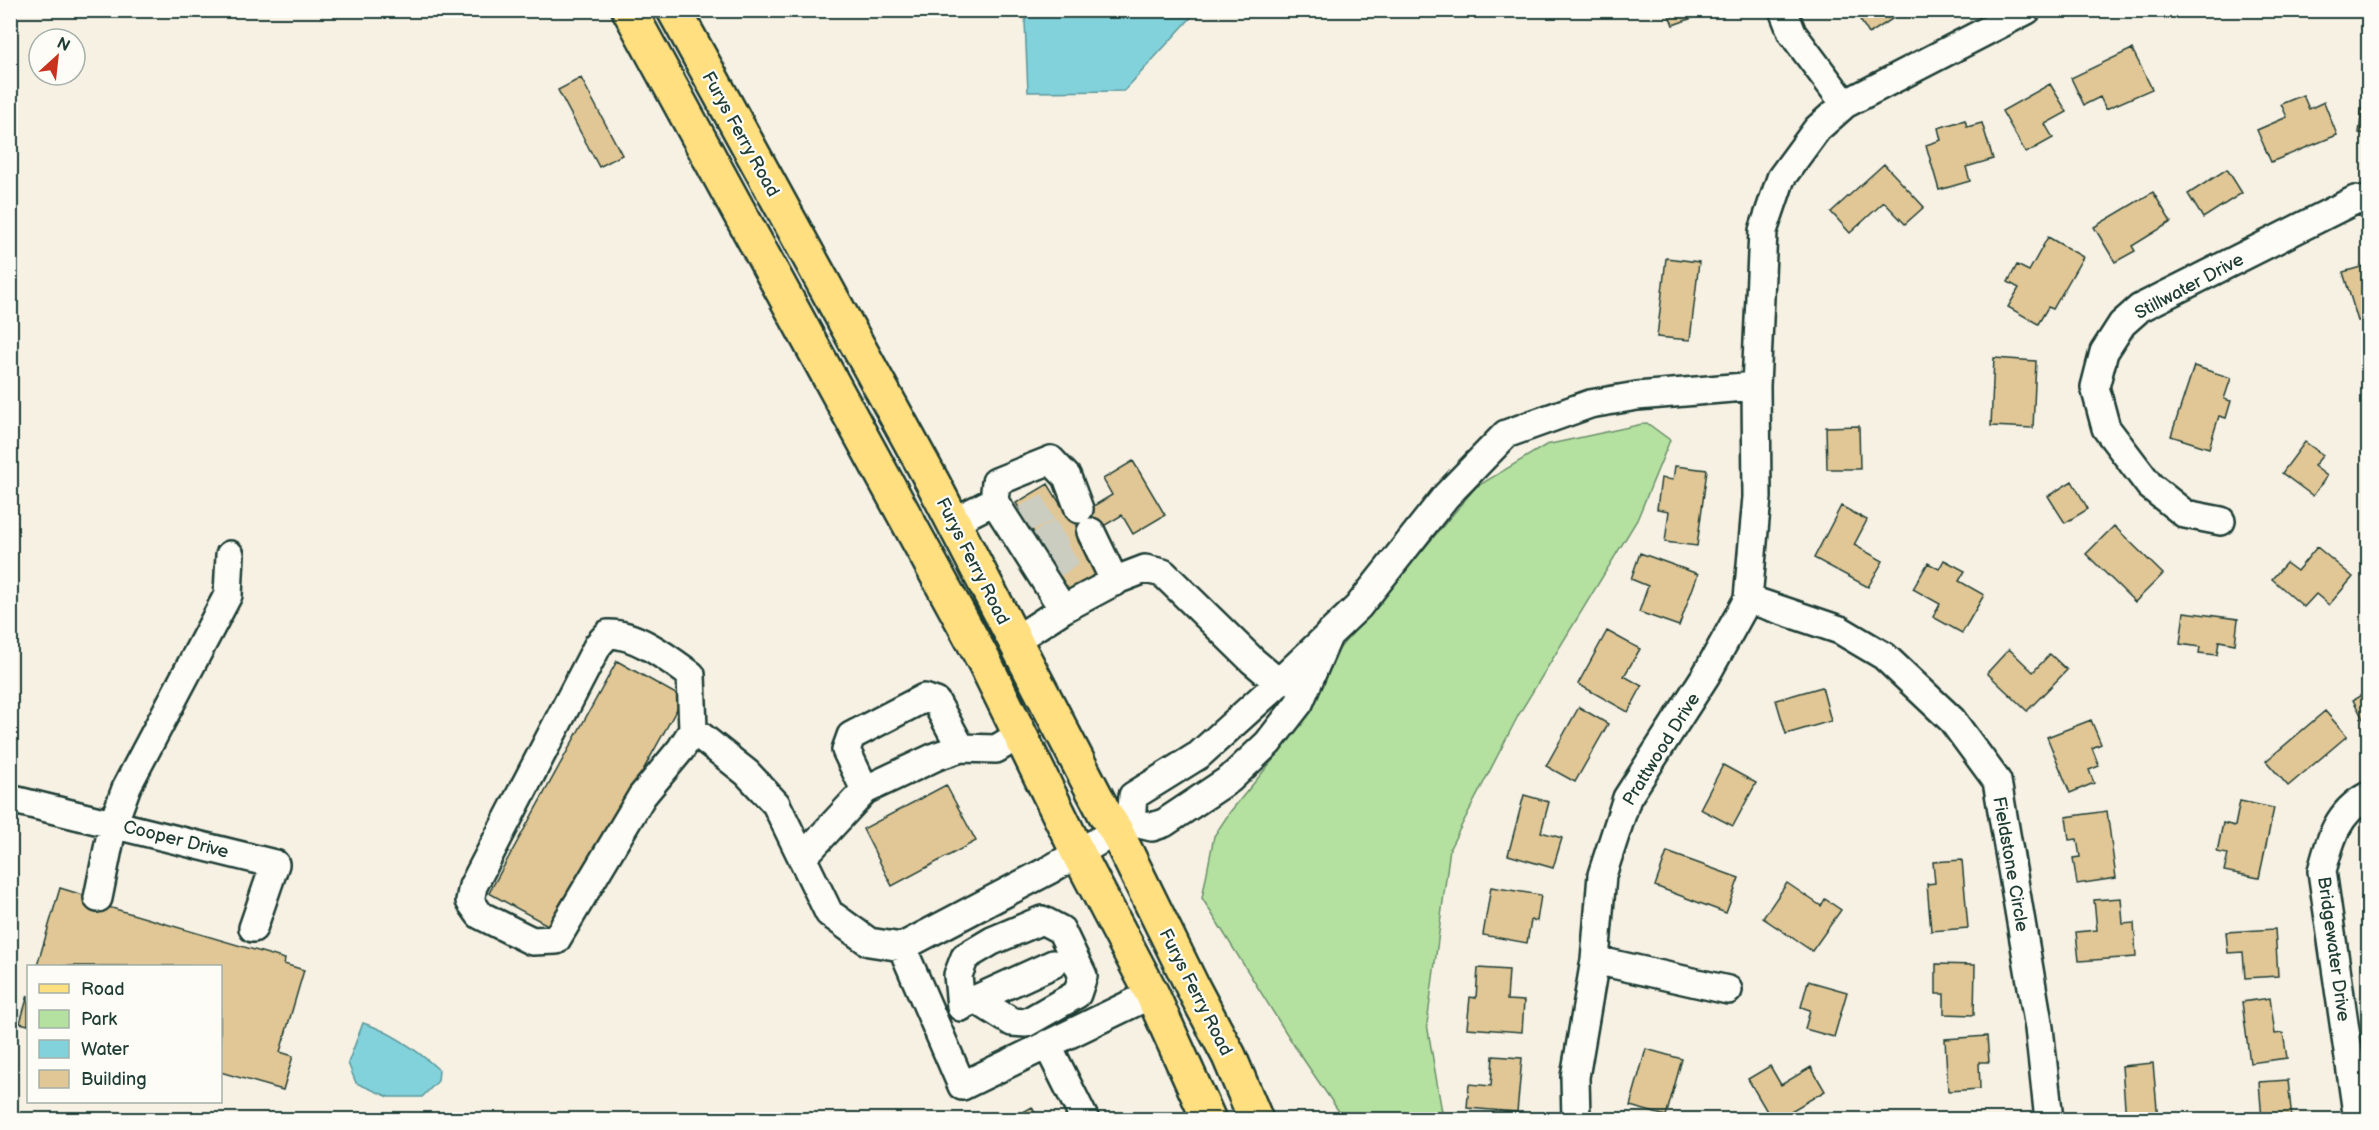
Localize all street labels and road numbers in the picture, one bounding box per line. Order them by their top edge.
street label: Furys Ferry Road [697,68,784,200]
street label: Stillwater Drive [2131,249,2247,324]
street label: Furys Ferry Road [931,494,1014,628]
street label: Prattwood Drive [1618,689,1705,809]
street label: Fieldstone Circle [1988,795,2033,934]
street label: Cooper Drive [121,816,231,863]
street label: Bridgewater Drive [2313,875,2354,1023]
street label: Furys Ferry Road [1154,925,1237,1059]

